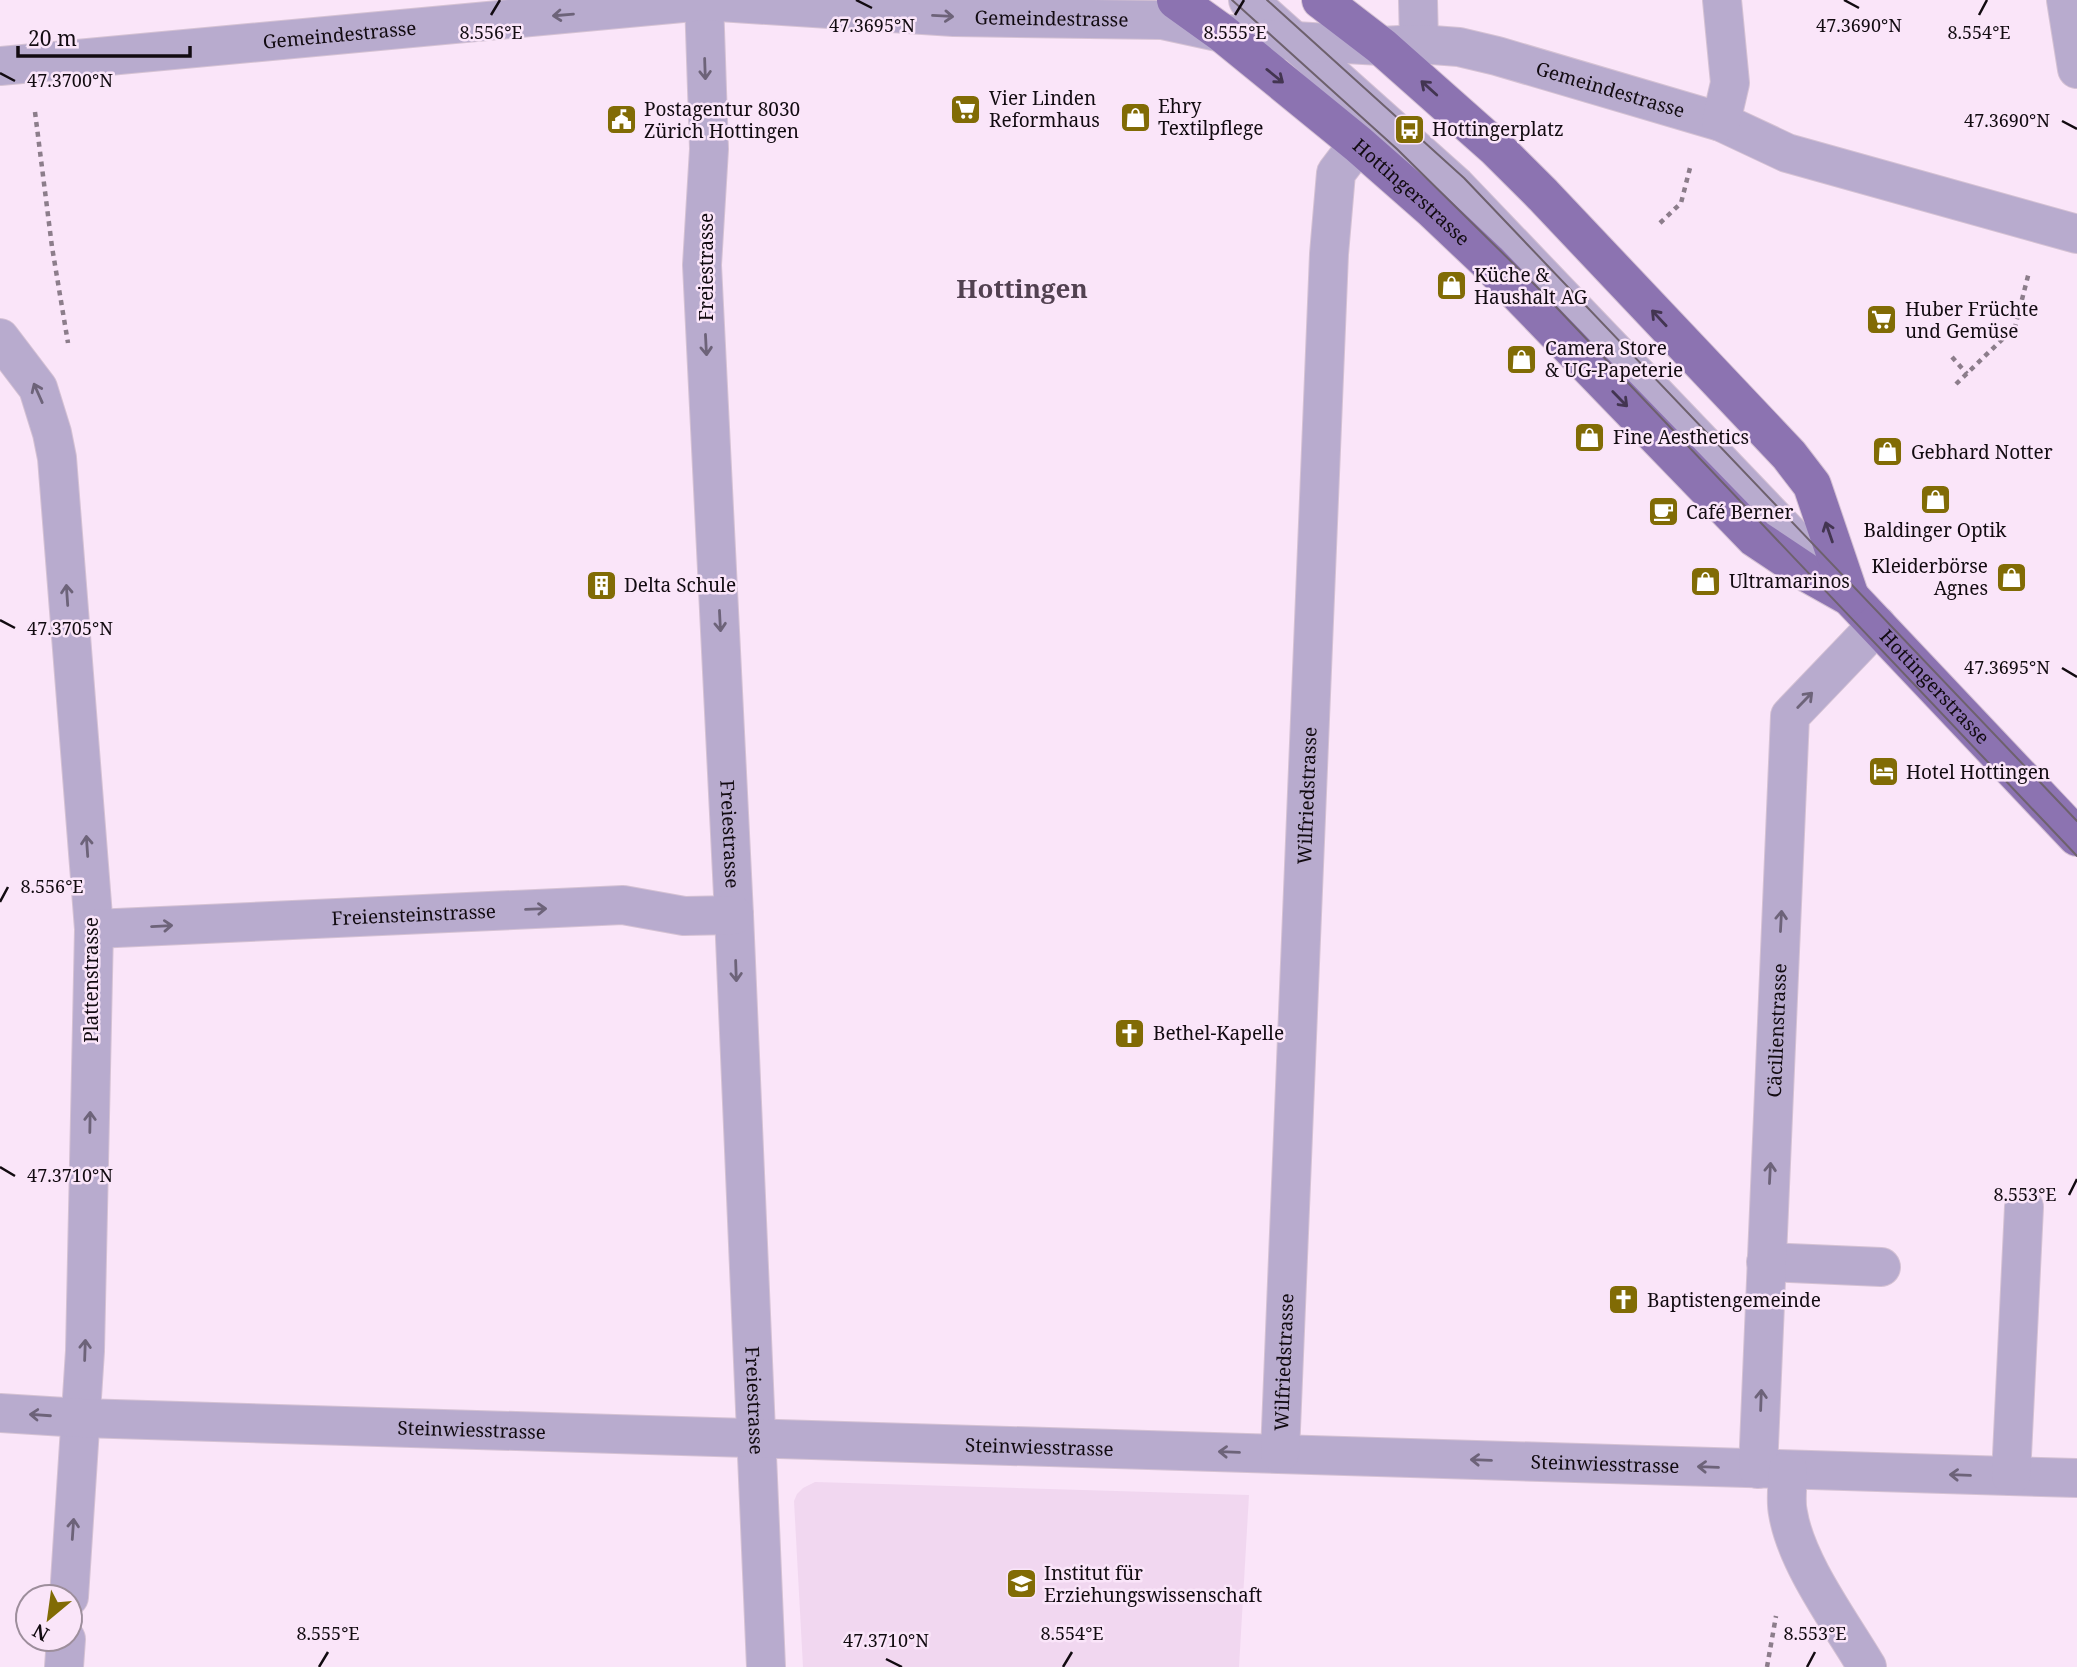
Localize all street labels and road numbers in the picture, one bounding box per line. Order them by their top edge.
street label: Gemeindestrasse [974,4,1129,33]
street label: Gemeindestrasse [262,15,417,55]
street label: Gemeindestrasse [1533,55,1688,124]
street label: Hottingerstrasse [1347,132,1476,251]
street label: Freiestrasse [693,213,719,321]
street label: Hottingerstrasse [1874,624,1995,750]
street label: Wilfriedstrasse [1291,726,1323,865]
street label: Freiestrasse [714,779,746,889]
street label: Freiensteinstrasse [331,898,496,931]
street label: Plattenstrasse [78,917,104,1043]
street label: Cäcilienstrasse [1761,963,1792,1098]
street label: Wilfriedstrasse [1268,1293,1300,1431]
street label: Freiestrasse [739,1346,770,1455]
street label: Steinwiesstrasse [397,1415,546,1445]
street label: Steinwiesstrasse [965,1432,1114,1462]
street label: Steinwiesstrasse [1530,1449,1680,1479]

